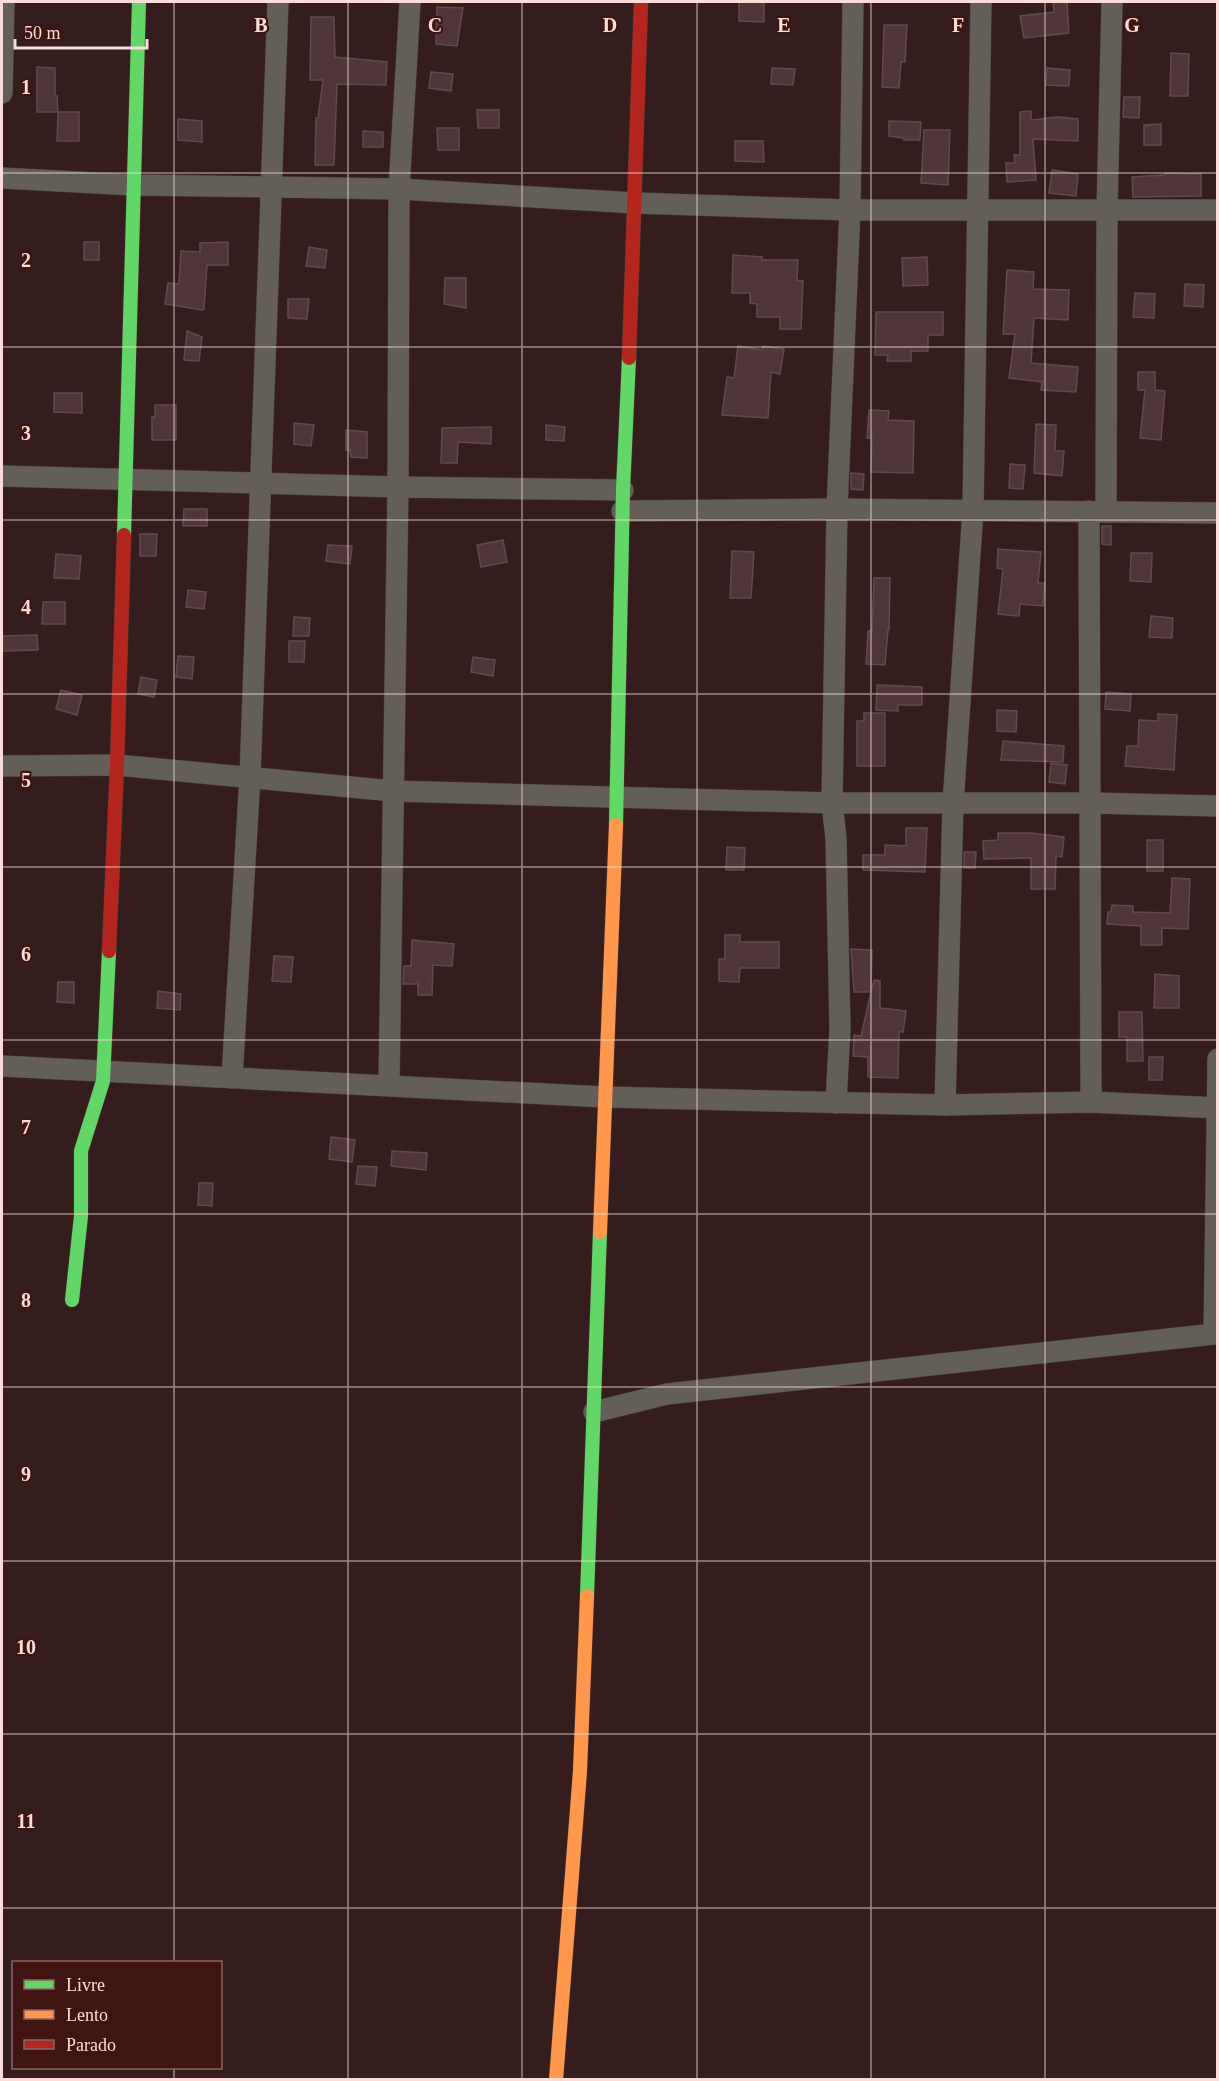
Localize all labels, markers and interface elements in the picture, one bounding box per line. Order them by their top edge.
scale bar [15,12,147,50]
text: B [254,14,268,36]
text: C [428,14,442,36]
text: D [603,14,617,36]
text: E [777,14,791,36]
text: F [952,14,964,36]
text: G [1124,14,1140,36]
text: 50 m [24,23,61,43]
text: 1 [21,76,31,98]
text: 2 [21,249,31,271]
text: 3 [21,422,31,444]
text: 4 [21,596,31,618]
text: 5 [21,769,31,791]
text: 6 [21,943,31,965]
text: 7 [21,1116,31,1138]
text: 8 [21,1289,31,1311]
text: 9 [21,1463,31,1485]
text: 10 [16,1636,36,1658]
text: 11 [17,1810,35,1832]
legend [12,1961,222,2069]
text: Livre [66,1975,105,1995]
text: Lento [66,2005,108,2025]
text: Parado [66,2035,116,2055]

